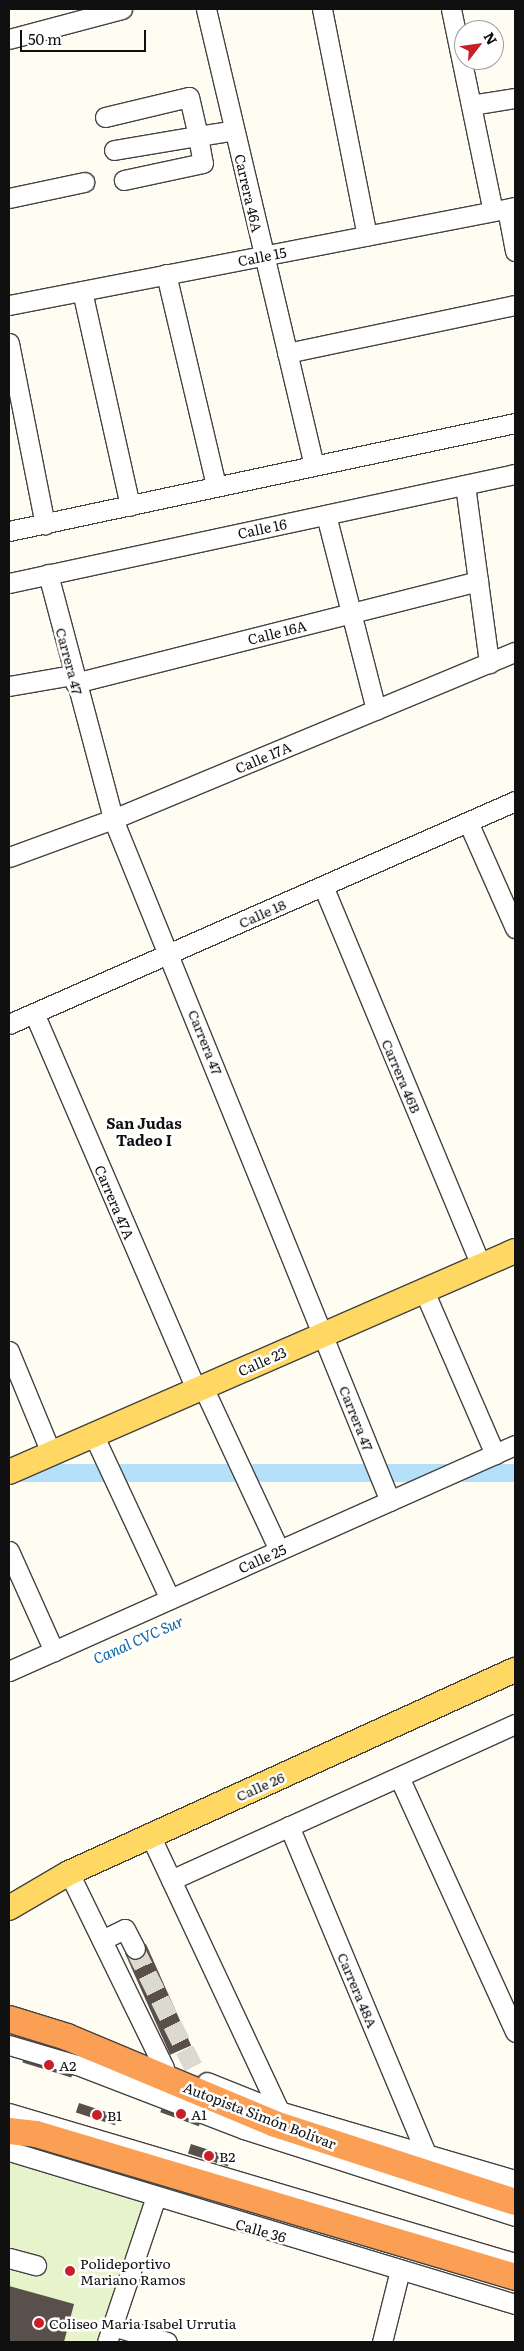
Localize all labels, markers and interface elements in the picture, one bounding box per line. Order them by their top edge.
scale bar [22,20,149,52]
north arrow [454,20,504,70]
text: 50 m [28,27,62,50]
text: N [480,28,503,48]
street label: Carrera 46A [232,152,266,234]
street label: Calle 15 [236,243,288,269]
street label: Calle 16 [236,515,288,541]
street label: Calle 16A [246,617,308,647]
street label: Carrera 47 [53,626,87,696]
street label: Calle 17A [232,738,294,776]
street label: Calle 18 [236,895,288,931]
street label: Carrera 47 [185,1007,227,1077]
street label: Carrera 46B [379,1036,425,1116]
district label: San Judas Tadeo I [106,1113,182,1148]
street label: Carrera 47A [92,1162,138,1242]
street label: Calle 23 [235,1343,289,1379]
street label: Carrera 47 [336,1383,378,1453]
street label: Calle 25 [235,1540,289,1576]
water label: Canal CVC Sur [90,1611,186,1667]
street label: Calle 26 [233,1768,287,1804]
street label: Carrera 48A [335,1950,381,2030]
place label: A2 [59,2057,76,2073]
marker: A2 [43,2059,55,2071]
street label: Autopista Simón Bolívar [181,2078,339,2152]
place label: A1 [191,2106,207,2122]
place label: B1 [107,2107,122,2123]
marker: A1 [175,2108,187,2120]
marker: B1 [91,2109,103,2121]
place label: B2 [219,2148,235,2164]
marker: B2 [203,2150,215,2162]
street label: Calle 36 [234,2215,288,2245]
place label: Polideportivo Mariano Ramos [80,2255,185,2288]
marker: Polideportivo Mariano Ramos [64,2265,76,2277]
place label: Coliseo Maria Isabel Urrutia [49,2315,236,2331]
marker: Coliseo Maria Isabel Urrutia [33,2317,45,2329]

